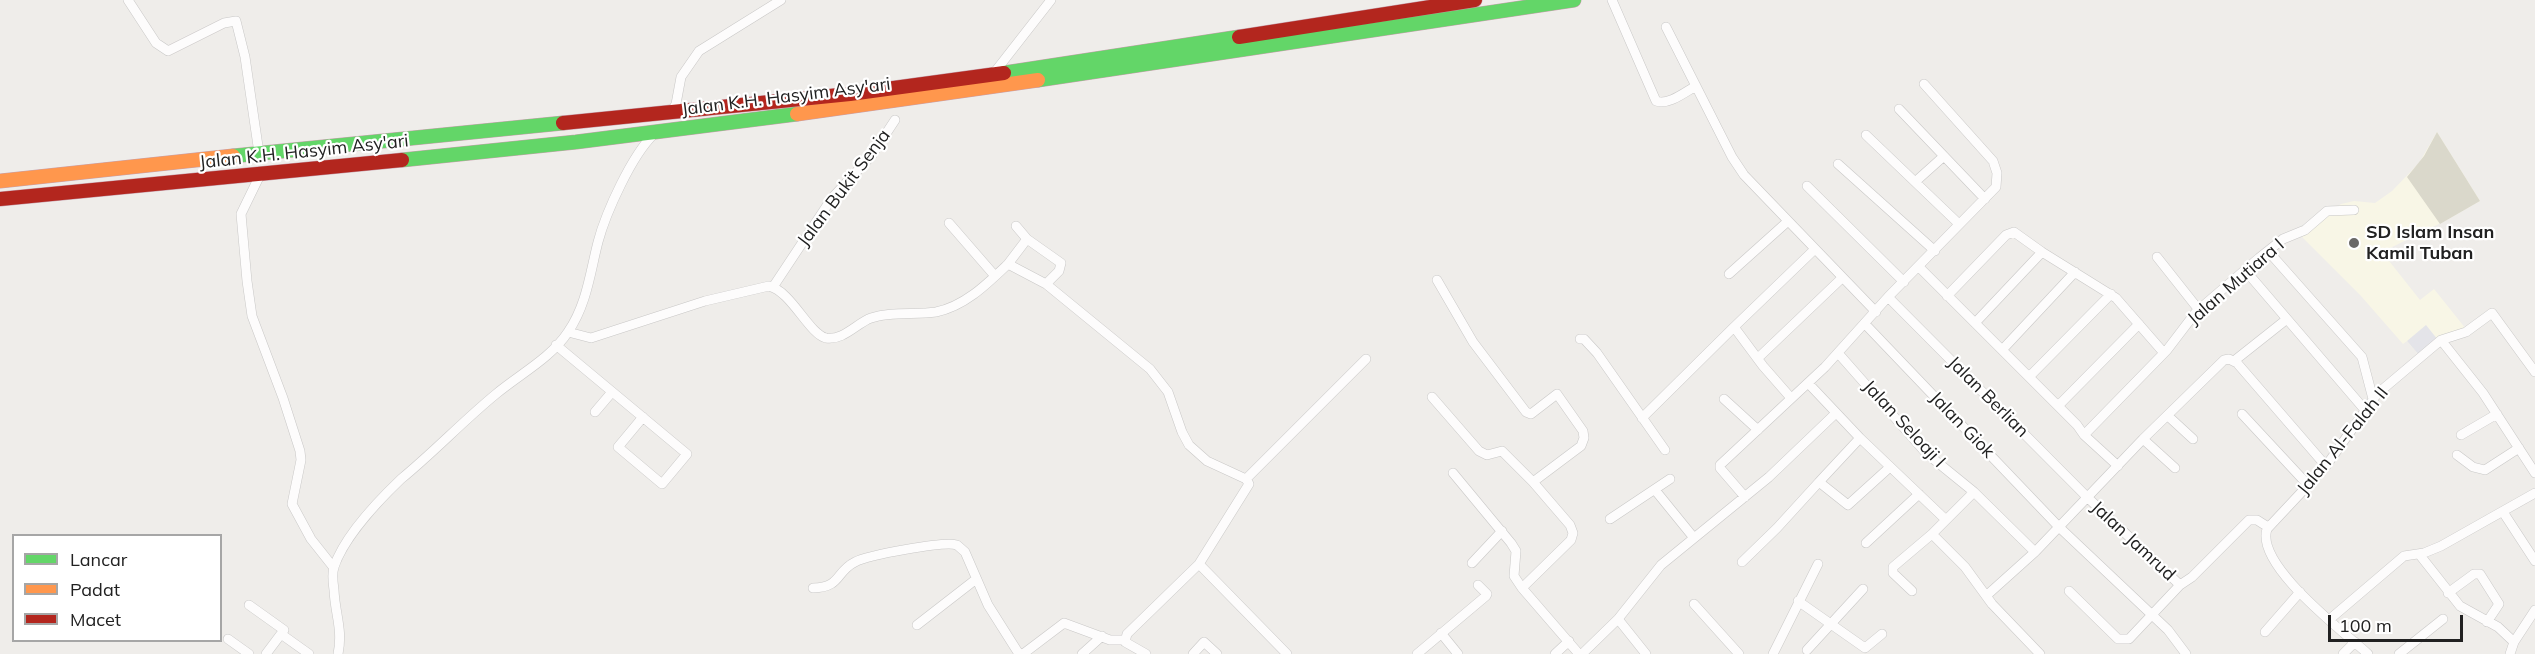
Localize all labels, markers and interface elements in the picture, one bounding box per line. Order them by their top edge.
street label: Jalan K.H. Hasyim Asy'ari [680,73,892,121]
street label: Jalan Bukit Senja [793,125,895,251]
street label: Jalan K.H. Hasyim Asy'ari [198,130,410,174]
place label: SD Islam Insan Kamil Tuban [2366,222,2494,264]
street label: Jalan Mutiara I [2183,234,2289,330]
marker: SD Islam Insan Kamil Tuban [2347,236,2361,250]
street label: Jalan Berlian [1943,352,2033,442]
street label: Jalan Seloaji I [1858,376,1950,472]
street label: Jalan Al-Falah II [2293,383,2393,499]
street label: Jalan Giok [1925,387,1999,463]
street label: Jalan Jamrud [2086,497,2180,585]
legend [12,534,222,642]
text: Lancar [70,548,127,571]
text: Padat [70,578,120,601]
scale bar [2331,603,2466,641]
text: Macet [70,608,121,631]
text: 100 m [2339,614,2392,637]

